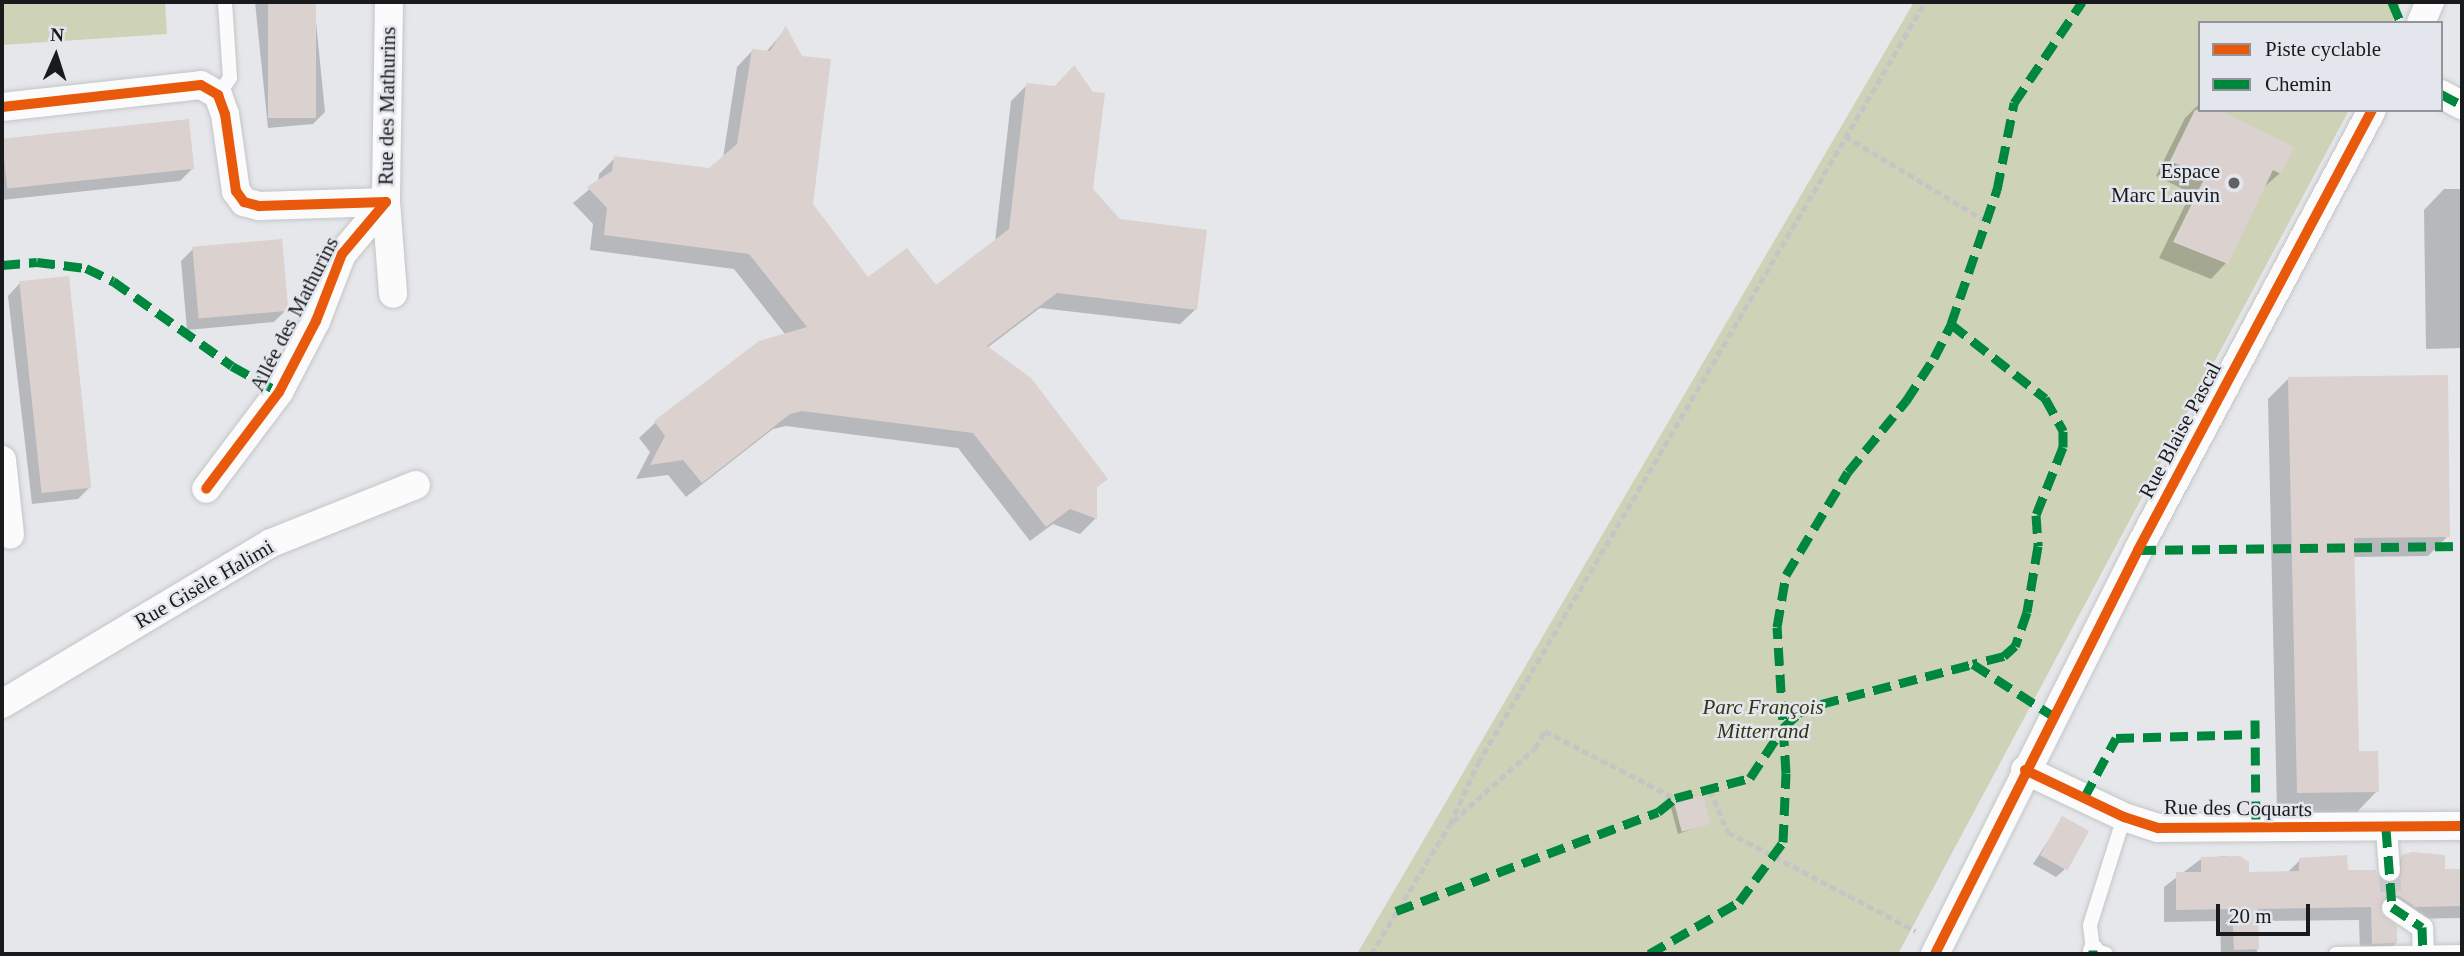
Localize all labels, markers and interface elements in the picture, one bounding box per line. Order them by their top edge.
north arrow [21,21,91,91]
legend [2198,21,2443,112]
text: N [50,24,65,45]
street label: Rue des Mathurins [373,26,401,186]
text: Piste cyclable [2265,37,2381,61]
text: Chemin [2265,72,2332,96]
place label: Espace Marc Lauvin [2111,158,2220,208]
marker: Espace Marc Lauvin [2226,175,2242,191]
street label: Allée des Mathurins [244,232,344,396]
street label: Rue Blaise Pascal [2134,358,2226,502]
street label: Rue Gisèle Halimi [130,534,278,634]
park label: Parc François Mitterrand [1702,694,1824,744]
street label: Rue des Coquarts [2164,794,2312,822]
scale bar [2219,890,2314,934]
text: 20 m [2229,904,2272,928]

